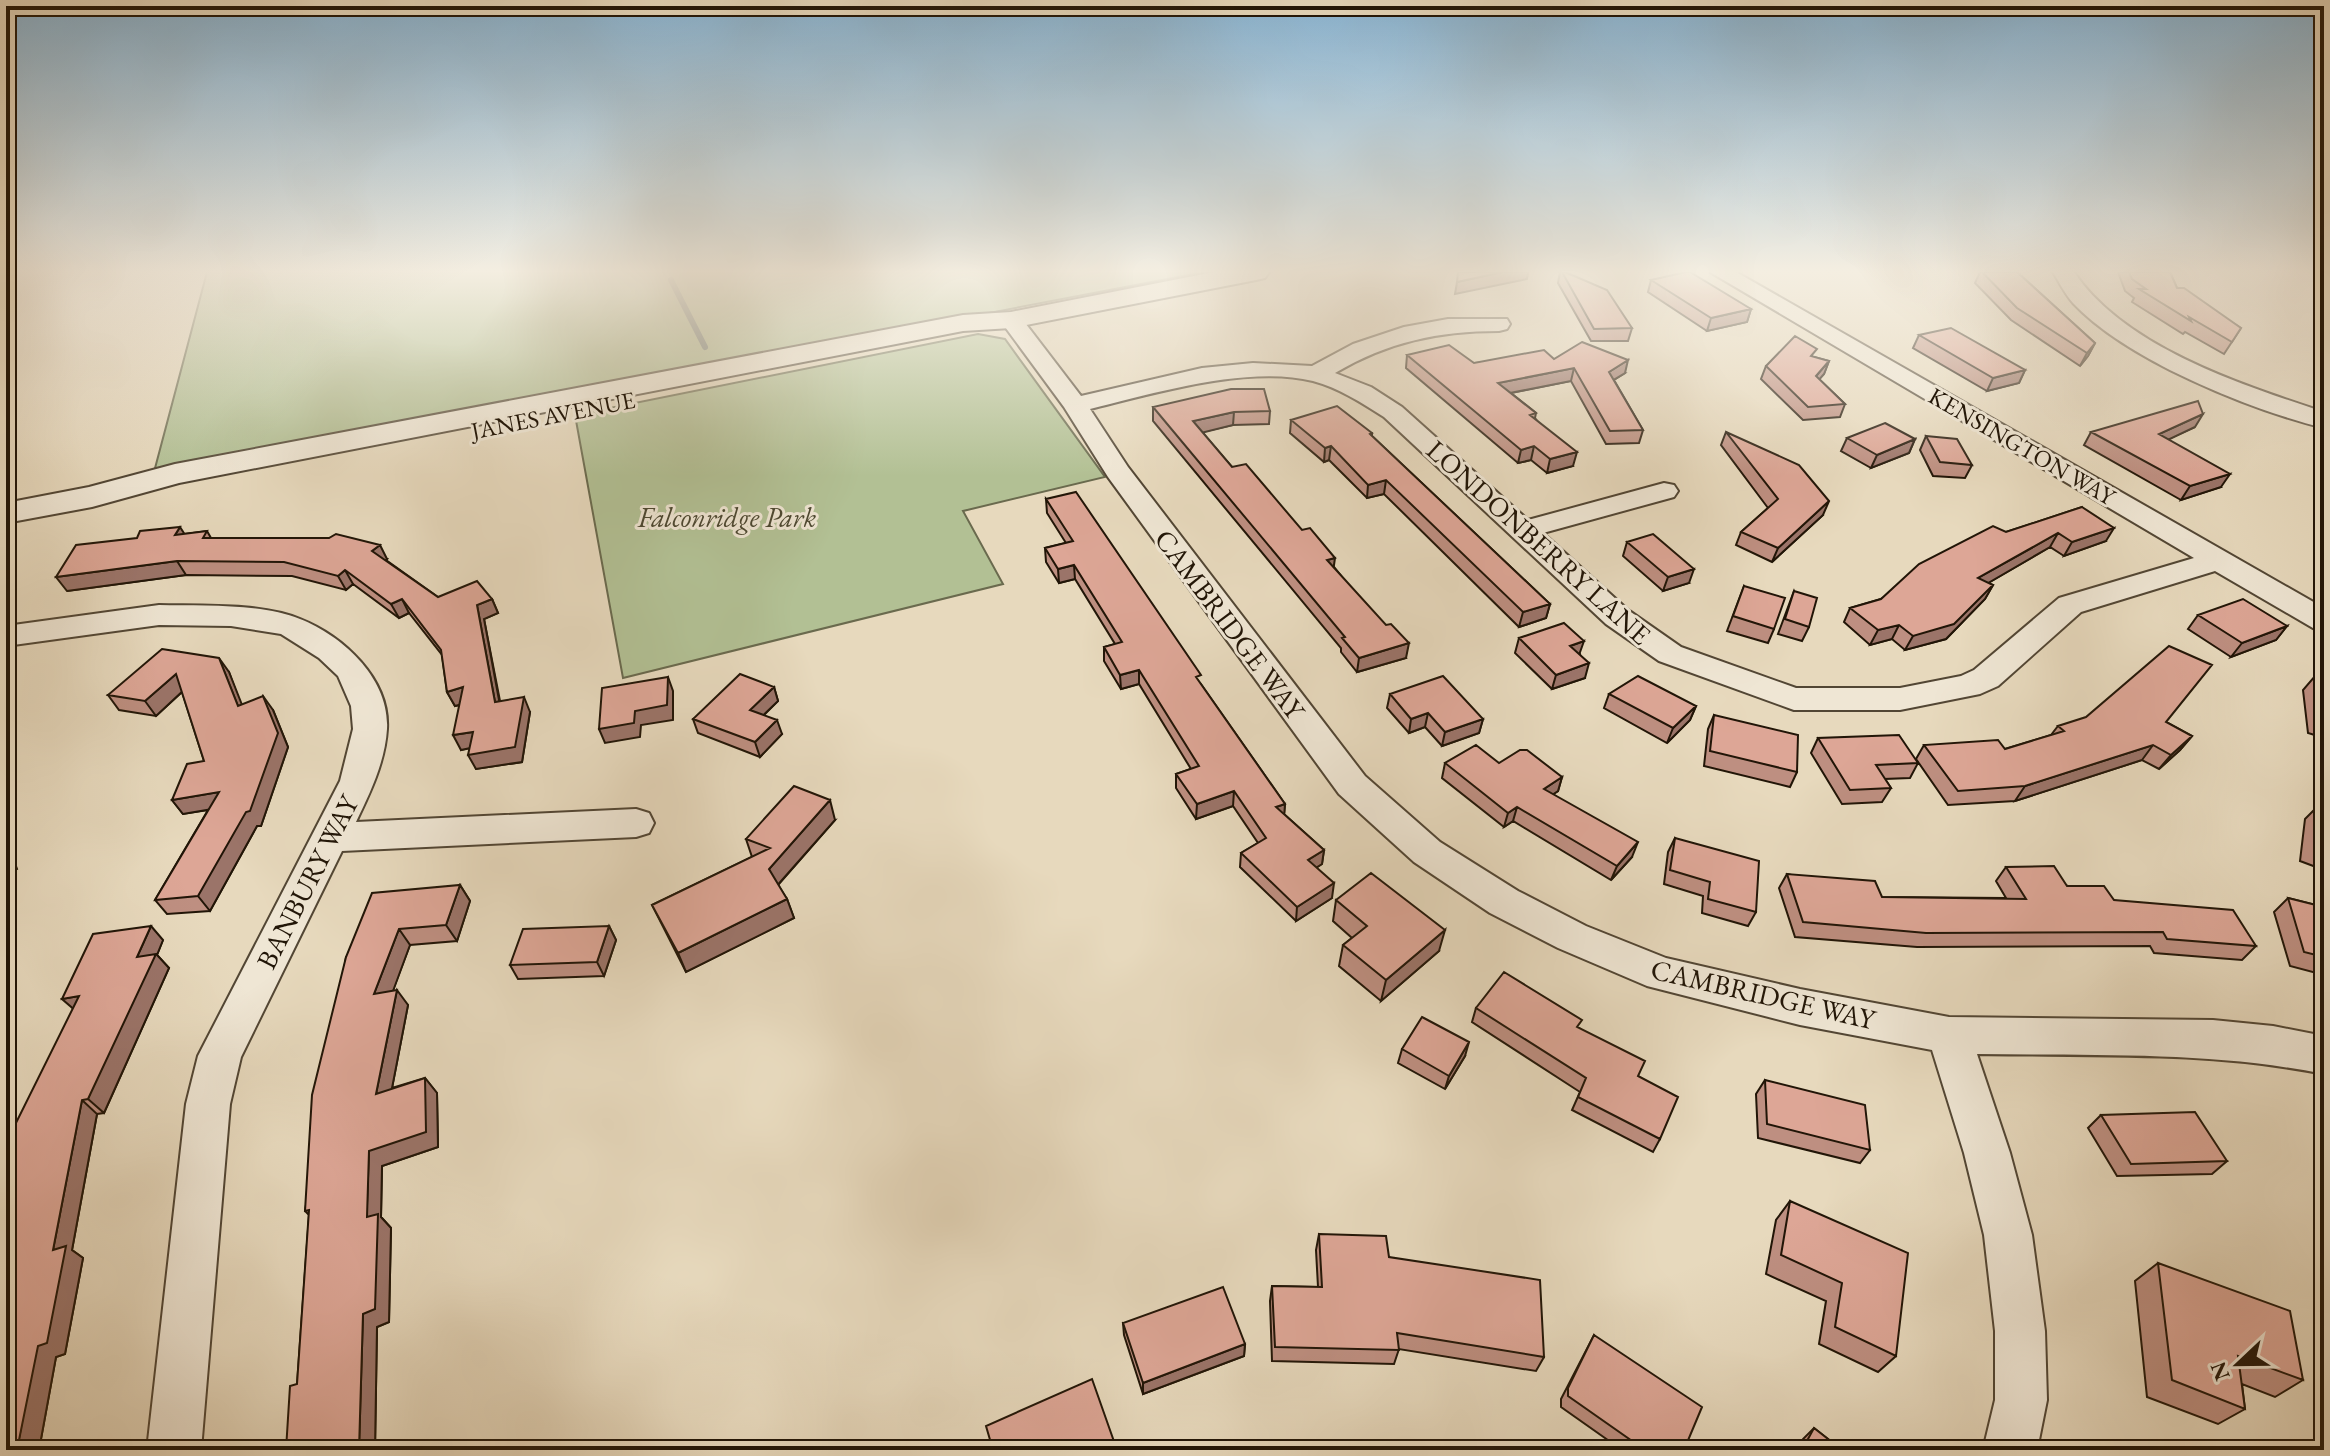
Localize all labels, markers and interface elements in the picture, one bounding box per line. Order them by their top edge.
street label: KENSINGTON WAY [1923,380,2122,512]
street label: JANES AVENUE [466,384,638,446]
street label: LONDONBERRY LANE [1419,432,1659,653]
park label: Falconridge Park [637,499,816,535]
street label: CAMBRIDGE WAY [1147,522,1314,728]
street label: BANBURY WAY [248,788,367,975]
street label: CAMBRIDGE WAY [1647,951,1880,1038]
north arrow [2198,1324,2278,1404]
text: N [2203,1357,2237,1385]

